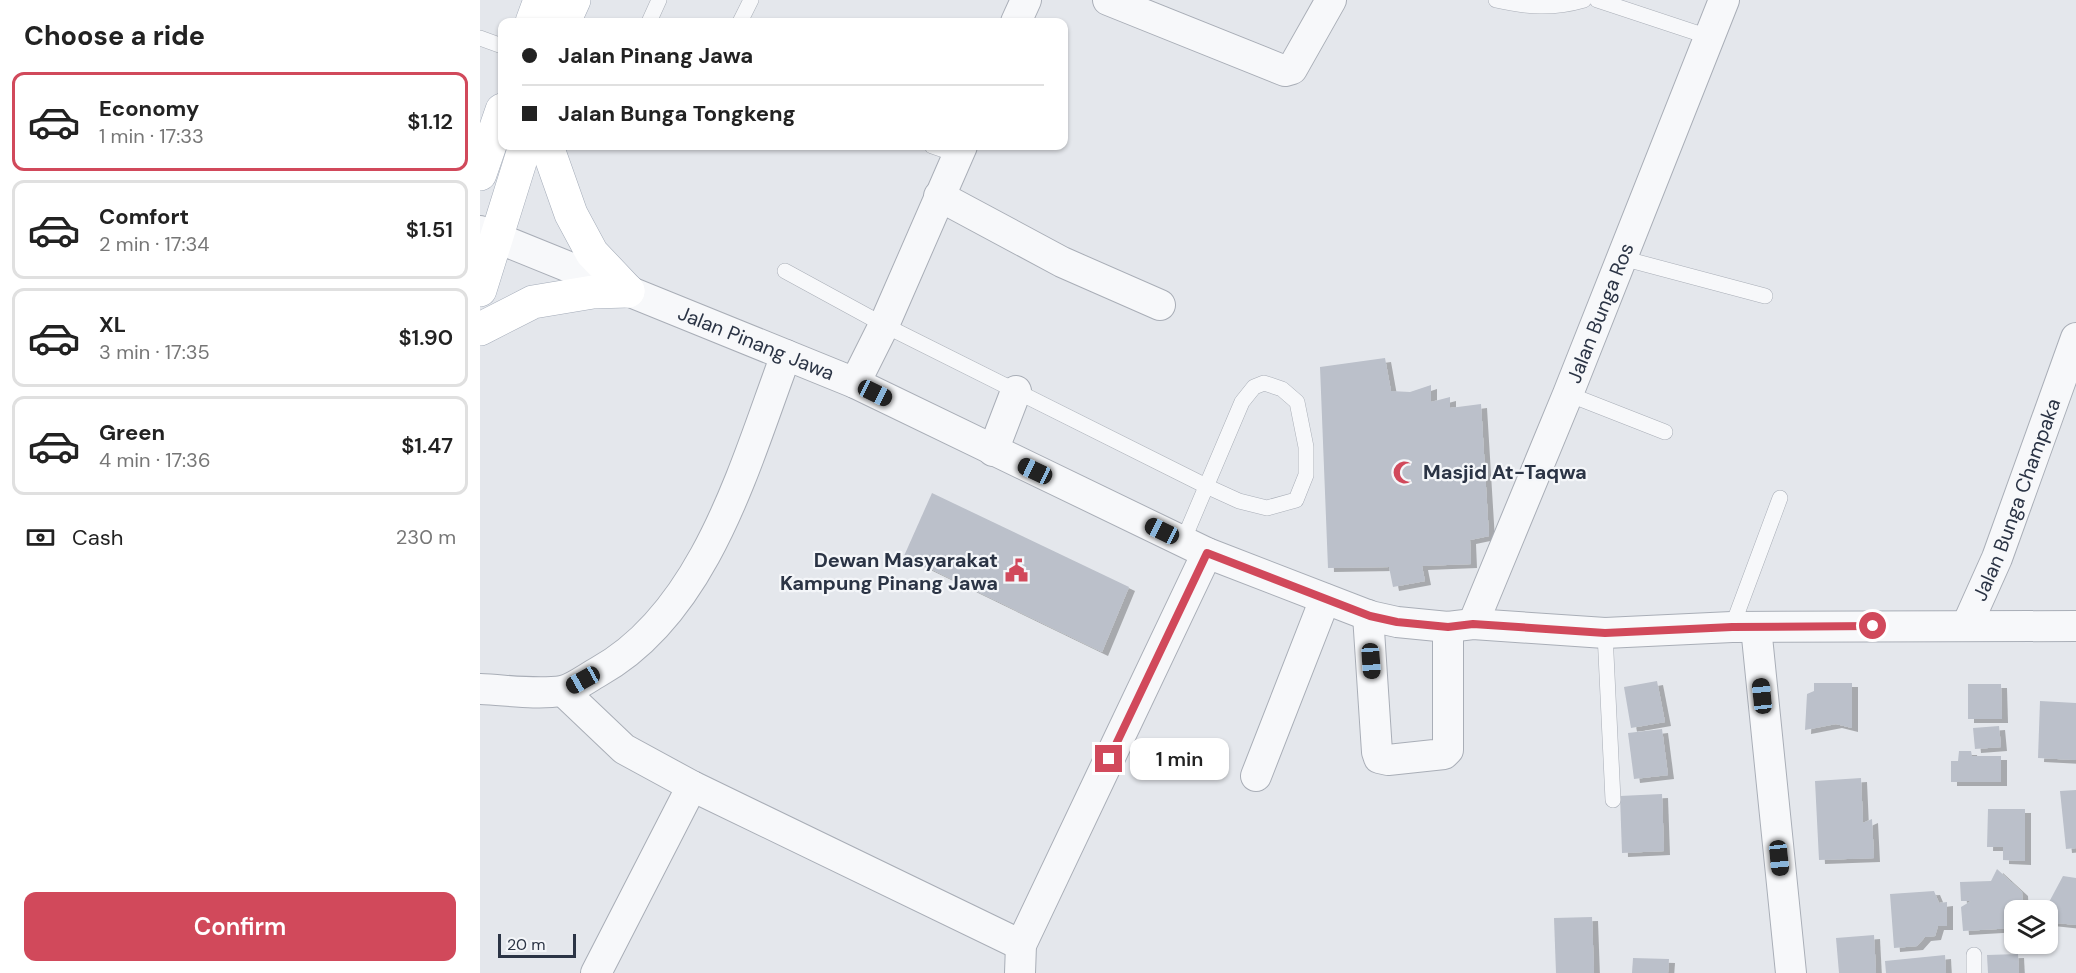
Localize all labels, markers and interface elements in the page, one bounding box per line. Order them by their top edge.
text: Choose a ride [24,18,205,53]
text: Jalan Pinang Jawa [558,41,753,70]
text: Economy [99,94,199,123]
icon: car [27,95,81,149]
text: Jalan Bunga Tongkeng [558,99,796,128]
text: $1.12 [407,107,453,136]
text: 1 min · 17:33 [99,123,204,149]
text: Comfort [99,202,189,231]
icon: car [27,203,81,257]
text: $1.51 [406,215,453,244]
text: 2 min · 17:34 [99,231,209,257]
street label: Jalan Bunga Ros [1561,239,1640,387]
street label: Jalan Pinang Jawa [674,300,838,386]
text: XL [99,310,126,339]
icon: car [27,311,81,365]
text: $1.90 [398,323,453,352]
text: 3 min · 17:35 [99,339,210,365]
car [855,377,895,409]
street label: Jalan Bunga Champaka [1967,395,2066,605]
text: Green [99,418,165,447]
icon: car [27,419,81,473]
text: $1.47 [401,431,453,460]
text: 4 min · 17:36 [99,447,211,473]
car [1015,455,1055,487]
mosque icon: Masjid At-Taqwa [1392,459,1418,485]
place label: Masjid At-Taqwa [1423,459,1587,485]
car [1142,515,1182,547]
icon: cash [24,521,57,554]
text: Cash [72,523,123,552]
text: 230 m [396,524,456,550]
place label: Dewan Masyarakat Kampung Pinang Jawa [780,547,998,596]
public building icon: Dewan Masyarakat Kampung Pinang Jawa [1003,558,1029,584]
route start [1859,612,1886,639]
car [1361,642,1381,680]
car [563,663,603,697]
car [1751,677,1773,715]
callout: 1 min [1130,738,1229,780]
route end [1095,745,1122,772]
text: 1 min [1156,746,1203,772]
car [1768,839,1790,877]
button: Confirm [24,892,456,961]
map controls [2004,900,2058,954]
button: layers [2004,900,2058,954]
scale bar [498,931,576,958]
text: 20 m [507,934,546,955]

